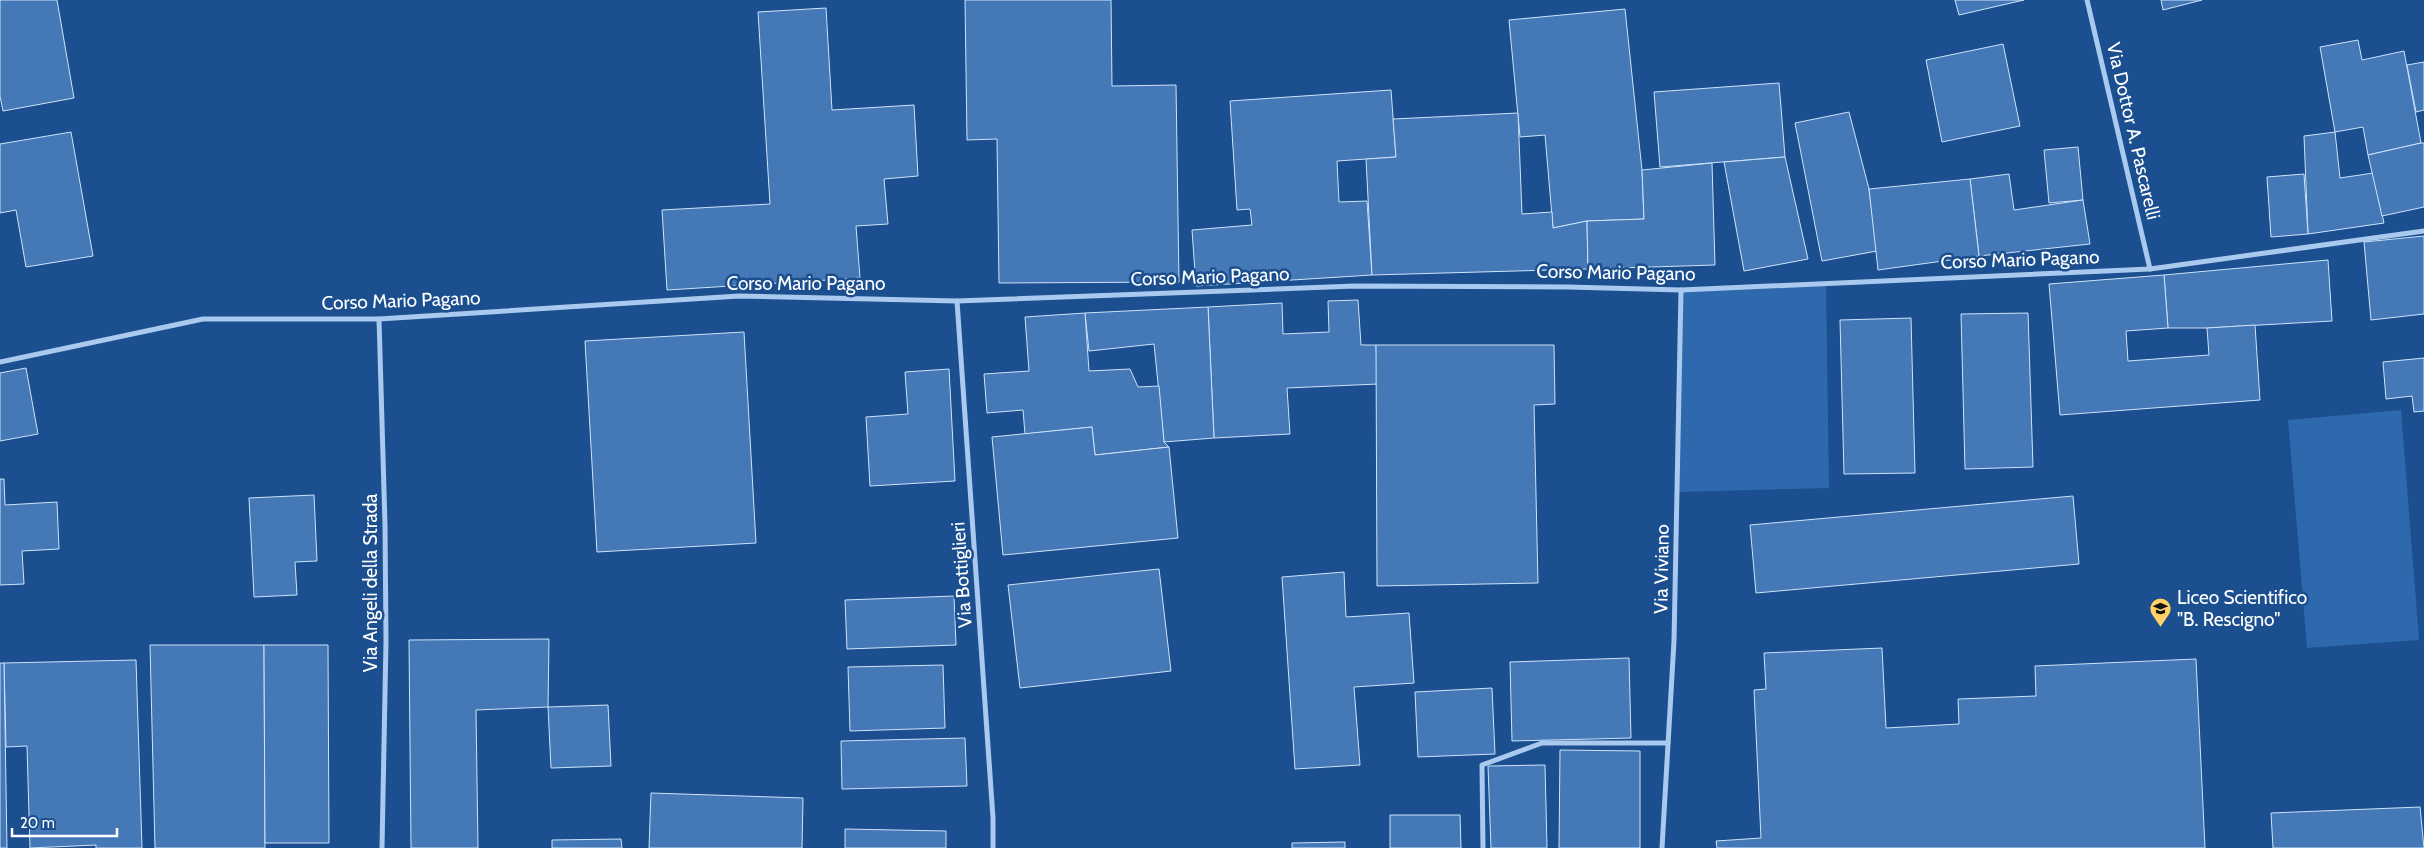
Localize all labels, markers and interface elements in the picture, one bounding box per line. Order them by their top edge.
street label: Via Dottor A. Pascarelli [2102,40,2165,222]
street label: Corso Mario Pagano [1940,245,2100,274]
street label: Corso Mario Pagano [1536,260,1696,285]
street label: Corso Mario Pagano [1130,262,1290,291]
street label: Corso Mario Pagano [726,272,886,295]
street label: Corso Mario Pagano [321,286,481,315]
street label: Via Angeli della Strada [359,494,382,672]
street label: Via Bottiglieri [946,521,977,629]
street label: Via Viviano [1649,524,1674,614]
place label: Liceo Scientifico "B. Rescigno" [2177,586,2307,631]
school or university icon: Liceo Scientifico "B. Rescigno" [2149,596,2173,627]
scale bar [12,806,118,838]
text: 20 m [20,814,55,832]

